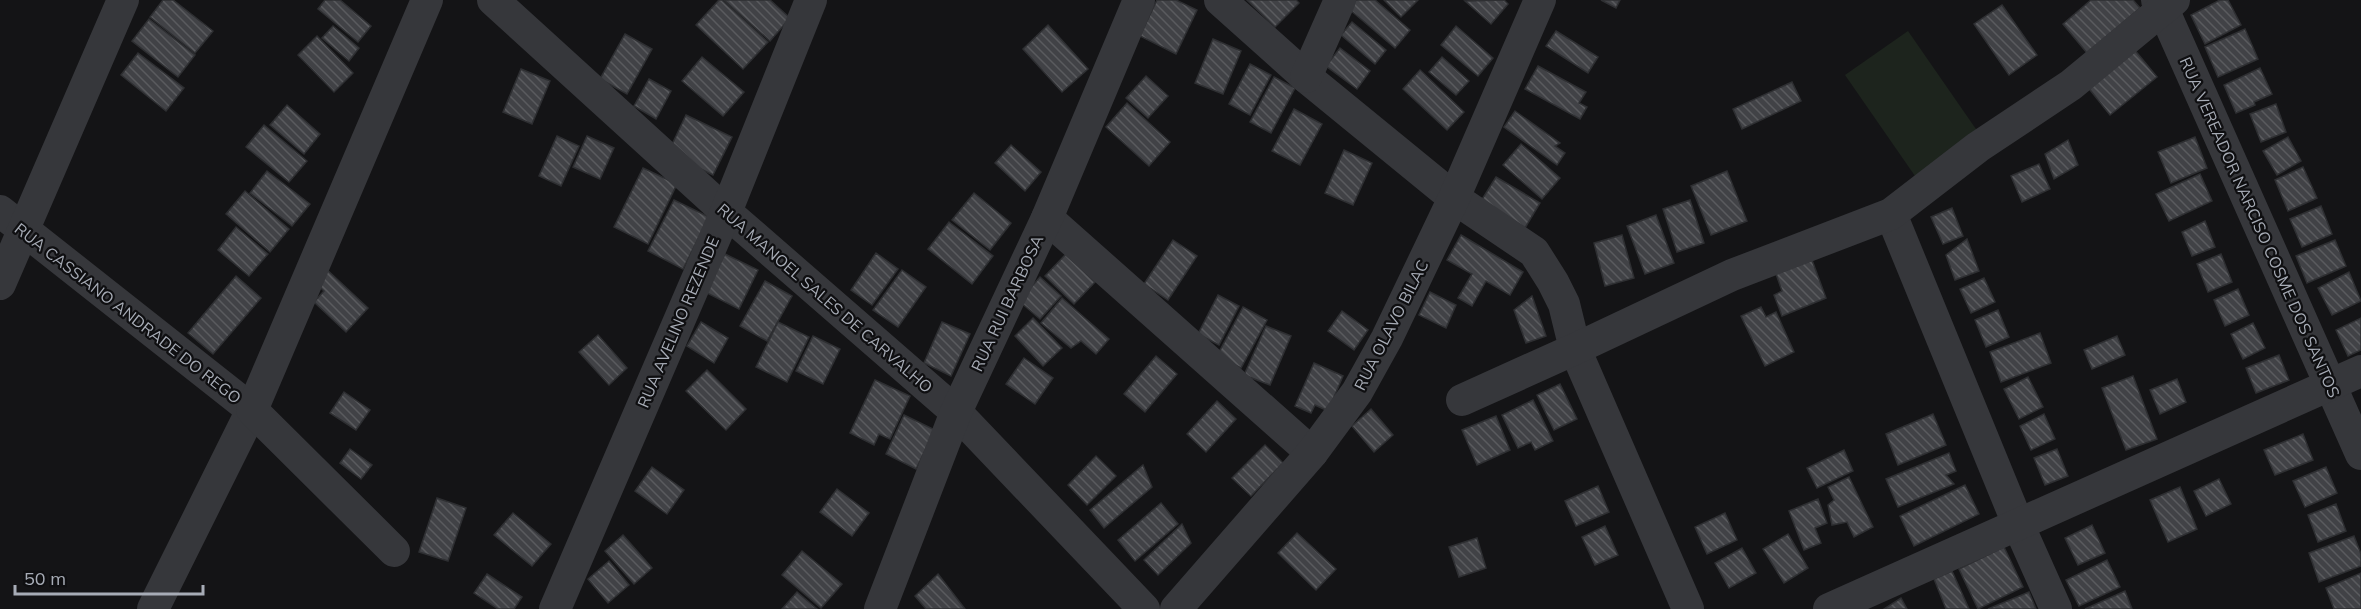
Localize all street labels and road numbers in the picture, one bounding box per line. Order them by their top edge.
street label: RUA VEREADOR NARCISO COSME DOS SANTOS [2175,54,2345,400]
street label: RUA MANOEL SALES DE CARVALHO [713,199,937,397]
street label: RUA CASSIANO ANDRADE DO REGO [11,218,245,408]
street label: RUA RUI BARBOSA [967,231,1047,374]
street label: RUA AVELINO REZENDE [633,233,723,411]
street label: RUA OLAVO BILAC [1349,256,1433,394]

